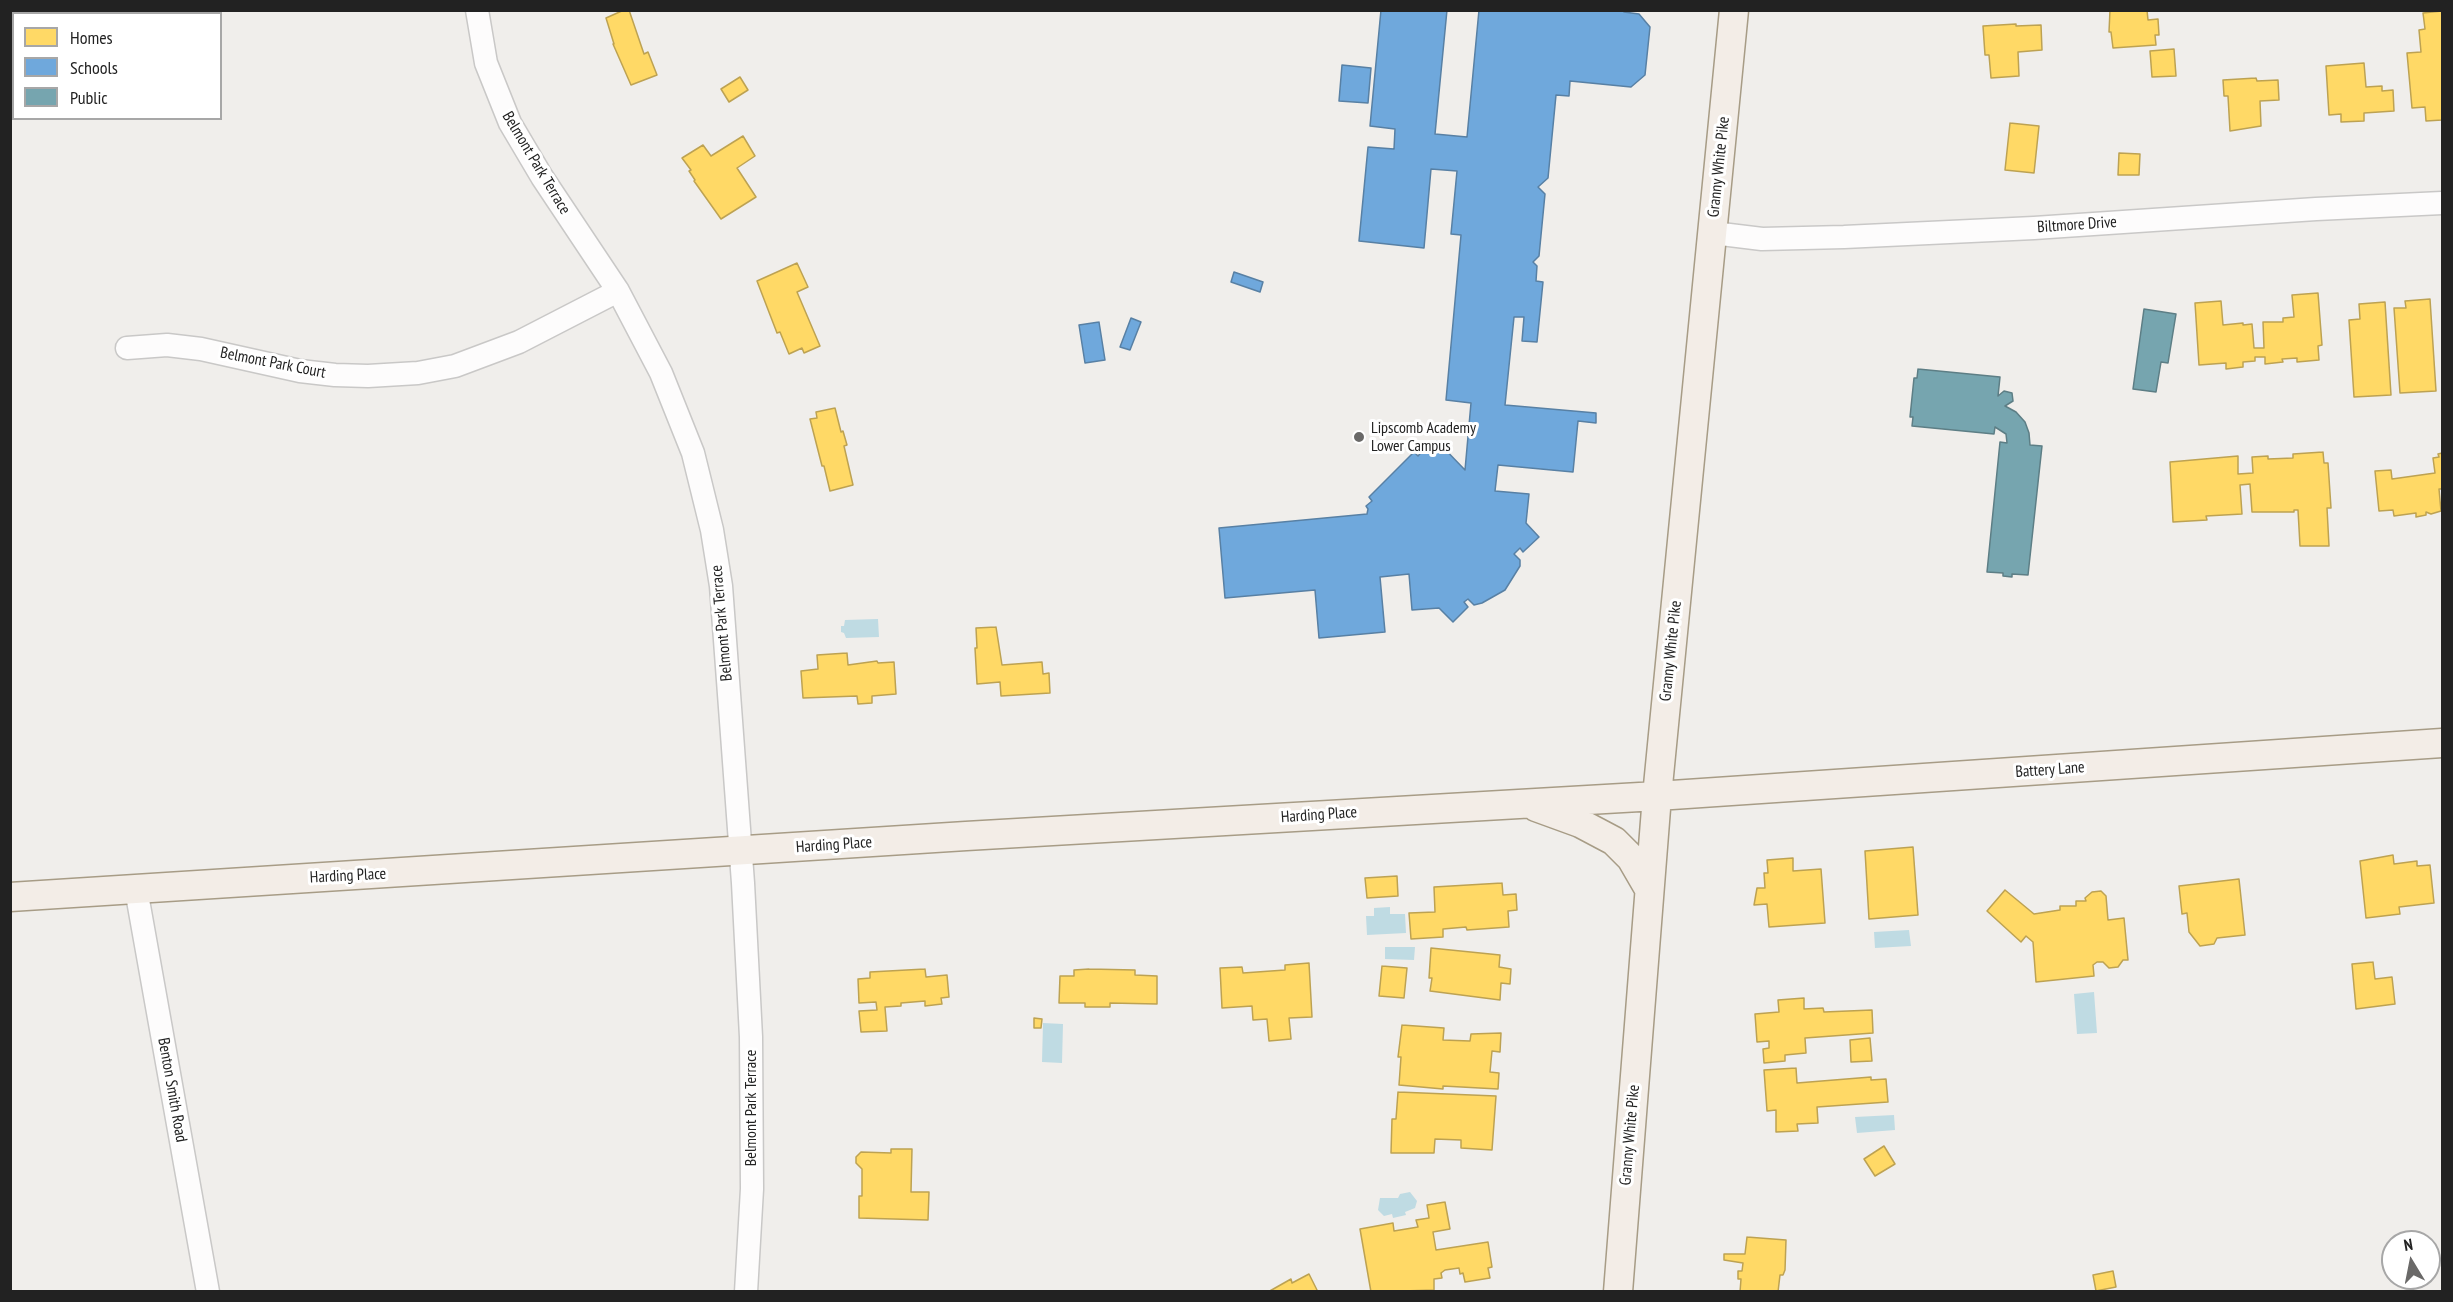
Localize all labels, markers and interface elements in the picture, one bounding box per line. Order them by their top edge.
legend [12,12,222,120]
text: Homes [70,26,113,49]
text: Schools [70,56,118,79]
text: Public [70,86,108,109]
street label: Belmont Park Terrace [498,108,574,218]
street label: Granny White Pike [1704,116,1734,218]
street label: Biltmore Drive [2036,213,2118,237]
street label: Belmont Park Court [219,343,327,383]
place label: Lipscomb Academy Lower Campus [1371,418,1476,456]
marker: Lipscomb Academy Lower Campus [1352,430,1366,444]
street label: Belmont Park Terrace [707,564,737,682]
street label: Granny White Pike [1656,600,1686,702]
street label: Battery Lane [2015,758,2085,782]
street label: Harding Place [1280,803,1358,827]
street label: Harding Place [795,833,873,857]
street label: Harding Place [309,864,387,888]
street label: Benton Smith Road [153,1036,191,1144]
street label: Belmont Park Terrace [741,1050,761,1166]
street label: Granny White Pike [1616,1084,1644,1186]
north arrow [2381,1230,2441,1290]
text: N [2402,1234,2414,1255]

